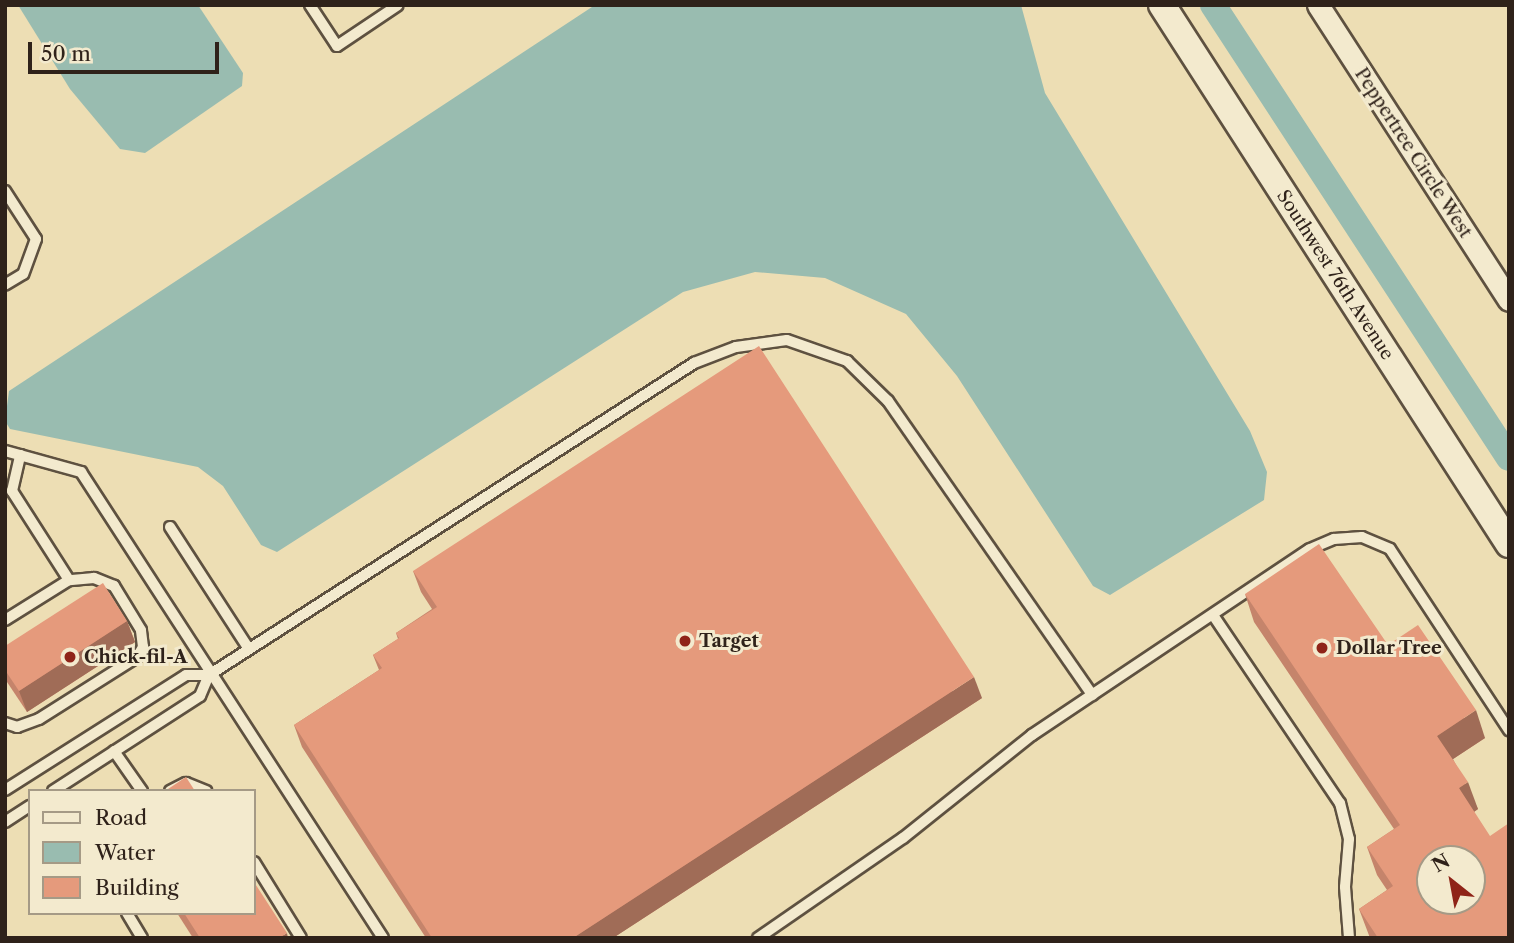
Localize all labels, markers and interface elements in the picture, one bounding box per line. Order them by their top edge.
scale bar [32,28,222,72]
text: 50 m [41,41,91,66]
street label: Peppertree Circle West [1350,64,1476,242]
street label: Southwest 76th Avenue [1272,186,1398,364]
place label: Target [699,630,759,652]
marker: Target [677,633,693,649]
place label: Dollar Tree [1336,637,1443,659]
marker: Dollar Tree [1314,640,1330,656]
place label: Chick-fil-A [84,646,187,668]
marker: Chick-fil-A [62,649,78,665]
legend [28,789,256,915]
text: Road [95,805,147,830]
text: Water [95,840,155,865]
north arrow [1416,845,1486,915]
text: N [1428,849,1454,877]
text: Building [95,875,179,900]

